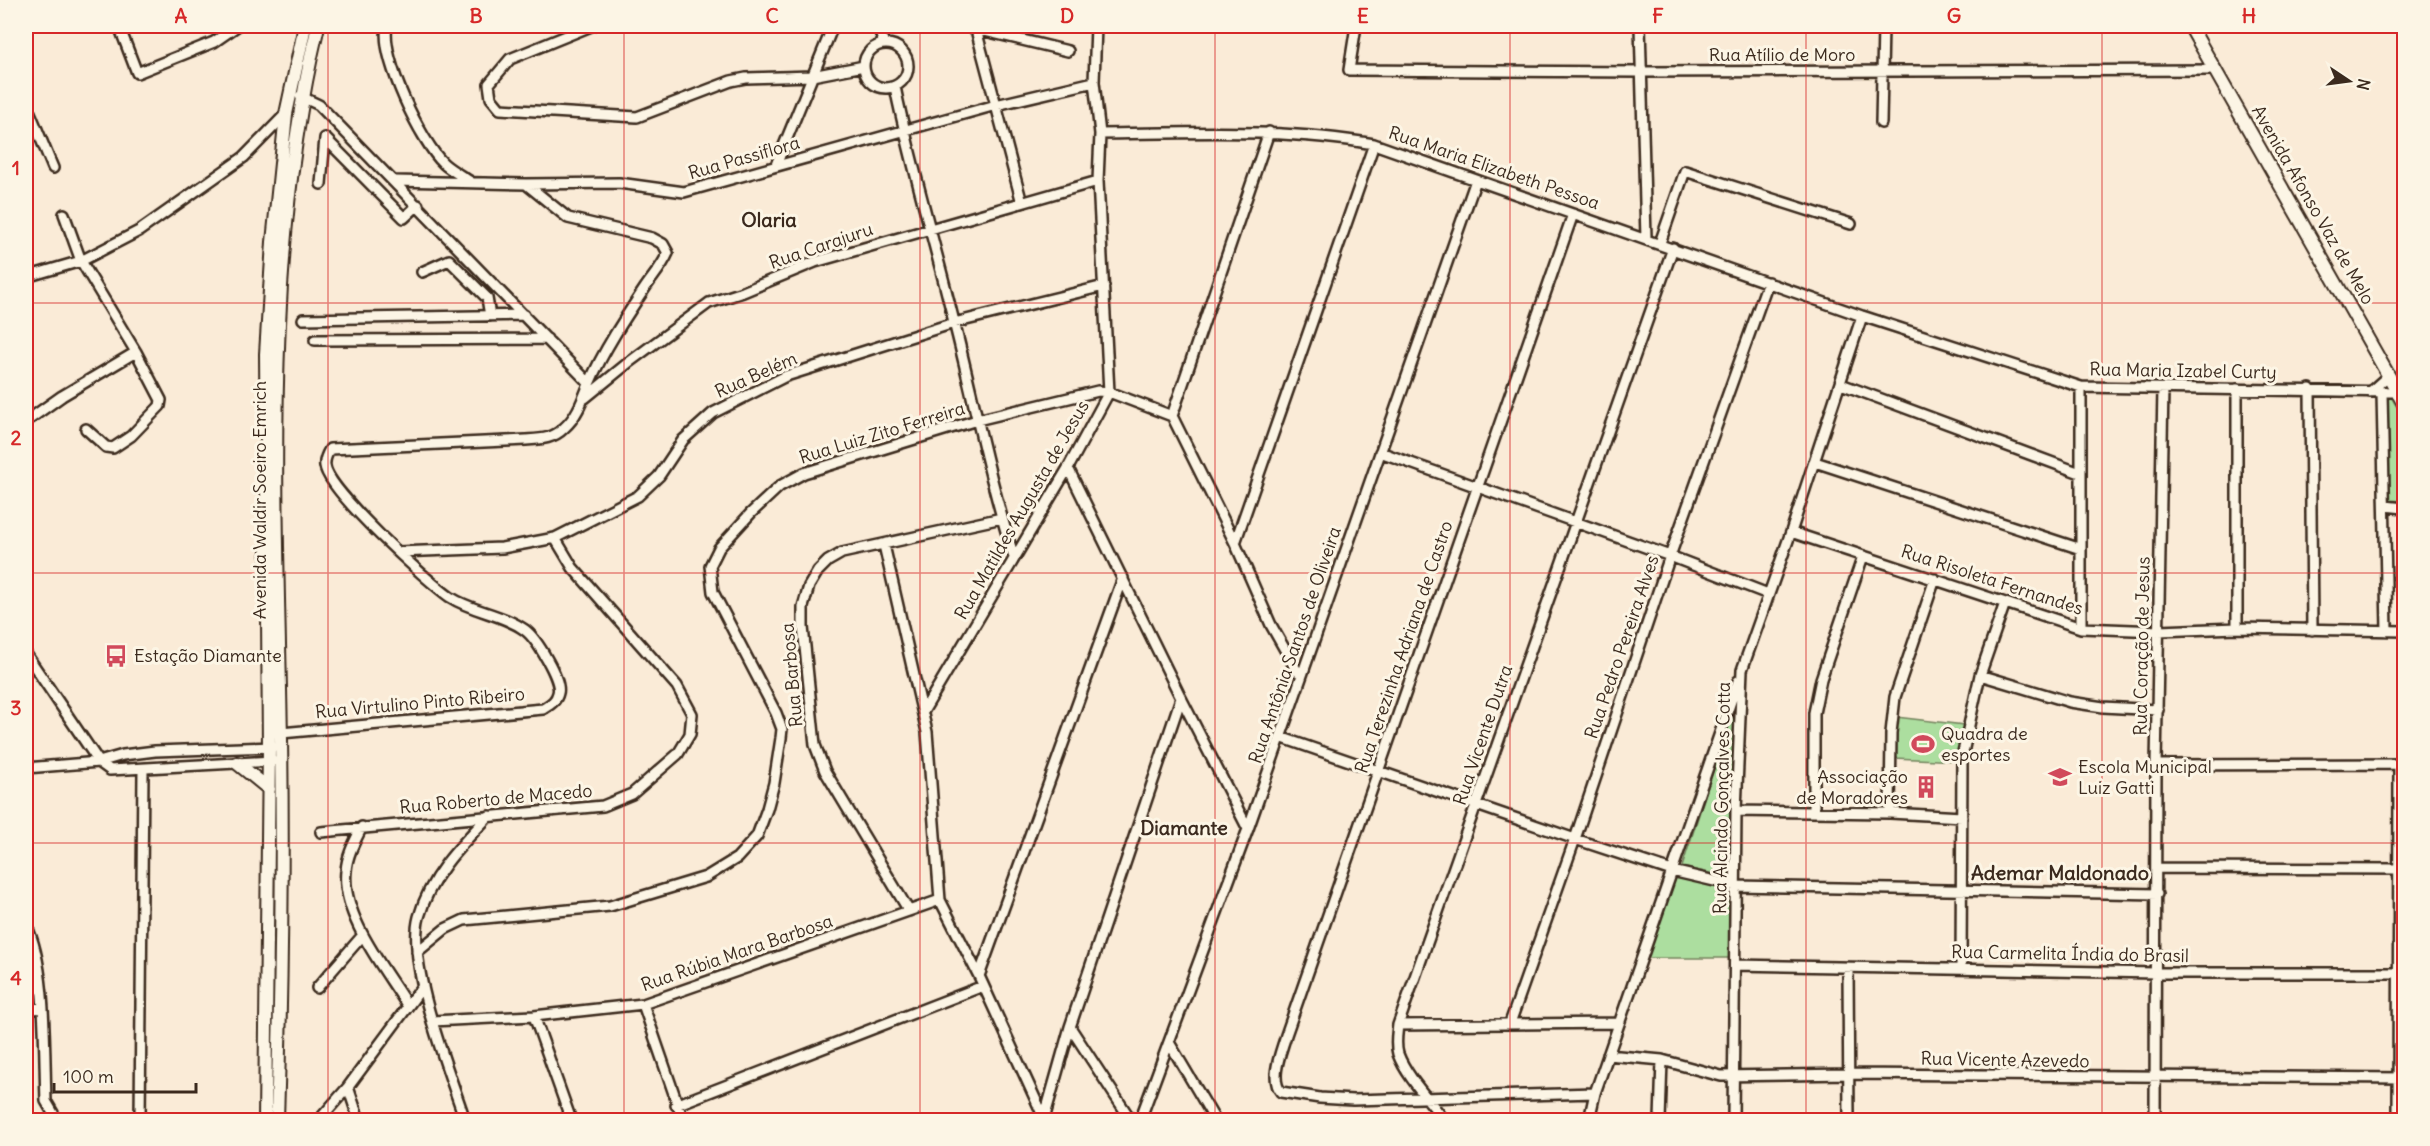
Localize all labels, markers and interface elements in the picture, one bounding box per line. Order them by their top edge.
text: A [175,3,188,28]
text: B [469,3,483,28]
text: C [765,3,779,28]
text: D [1060,3,1074,28]
text: E [1357,3,1369,28]
text: F [1652,3,1664,28]
text: G [1947,3,1961,28]
text: H [2242,3,2256,28]
street label: Rua Atílio de Moro [1709,43,1855,66]
north arrow [2319,51,2379,111]
text: N [2353,77,2375,92]
street label: Avenida Afonso Vaz de Melo [2247,101,2380,308]
street label: Rua Maria Elizabeth Pessoa [1386,121,1603,214]
street label: Rua Passiflora [685,131,802,184]
text: 1 [12,155,20,180]
district label: Olaria [741,207,797,232]
street label: Rua Carajuru [766,217,876,274]
street label: Rua Belém [711,346,801,403]
street label: Rua Maria Izabel Curty [2089,357,2277,384]
street label: Avenida Waldir Soeiro Emrich [248,381,271,619]
street label: Rua Luiz Zito Ferreira [796,396,968,469]
street label: Rua Matildes Augusta de Jesus [949,396,1094,624]
text: 2 [11,425,22,450]
street label: Rua Terezinha Adriana de Castro [1349,518,1458,776]
street label: Rua Antônia Santos de Oliveira [1243,523,1346,766]
street label: Rua Risoleta Fernandes [1898,539,2086,620]
street label: Rua Pedro Pereira Alves [1579,552,1664,742]
street label: Rua Coração de Jesus [2128,556,2155,736]
street label: Rua Barbosa [776,622,808,728]
bus stop icon: Estação Diamante [103,643,129,669]
place label: Estação Diamante [134,644,282,667]
street label: Rua Vicente Dutra [1448,662,1517,808]
street label: Rua Virtulino Pinto Ribeiro [314,682,526,723]
street label: Rua Alcindo Gonçalves Cotta [1708,682,1735,914]
text: 3 [10,695,22,720]
place label: Quadra de esportes [1941,722,2028,766]
sports icon: Quadra de esportes [1910,731,1936,757]
place label: Escola Municipal Luiz Gatti [2078,755,2212,799]
school or university icon: Escola Municipal Luiz Gatti [2047,764,2073,790]
place label: Associação de Moradores [1796,765,1908,809]
building icon: Associação de Moradores [1913,774,1939,800]
street label: Rua Roberto de Macedo [399,779,593,818]
district label: Diamante [1140,815,1228,840]
district label: Ademar Maldonado [1971,860,2149,885]
street label: Rua Rúbia Mara Barbosa [638,909,836,996]
street label: Rua Carmelita Índia do Brasil [1951,940,2189,967]
text: 4 [10,965,22,990]
street label: Rua Vicente Azevedo [1920,1047,2090,1072]
scale bar [54,1056,196,1094]
text: 100 m [63,1065,114,1088]

